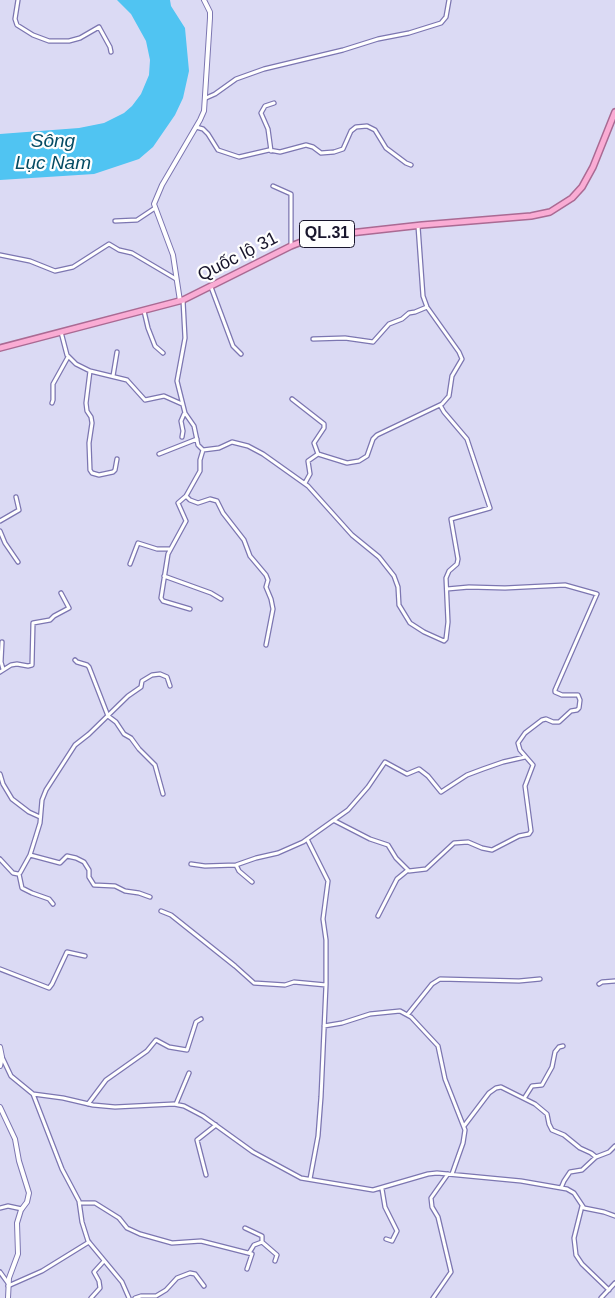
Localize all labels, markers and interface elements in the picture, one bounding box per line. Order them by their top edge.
water label: Sông Lục Nam [15,131,91,175]
road number: QL.31 [300,220,354,248]
street label: Quốc lộ 31 [194,228,282,286]

